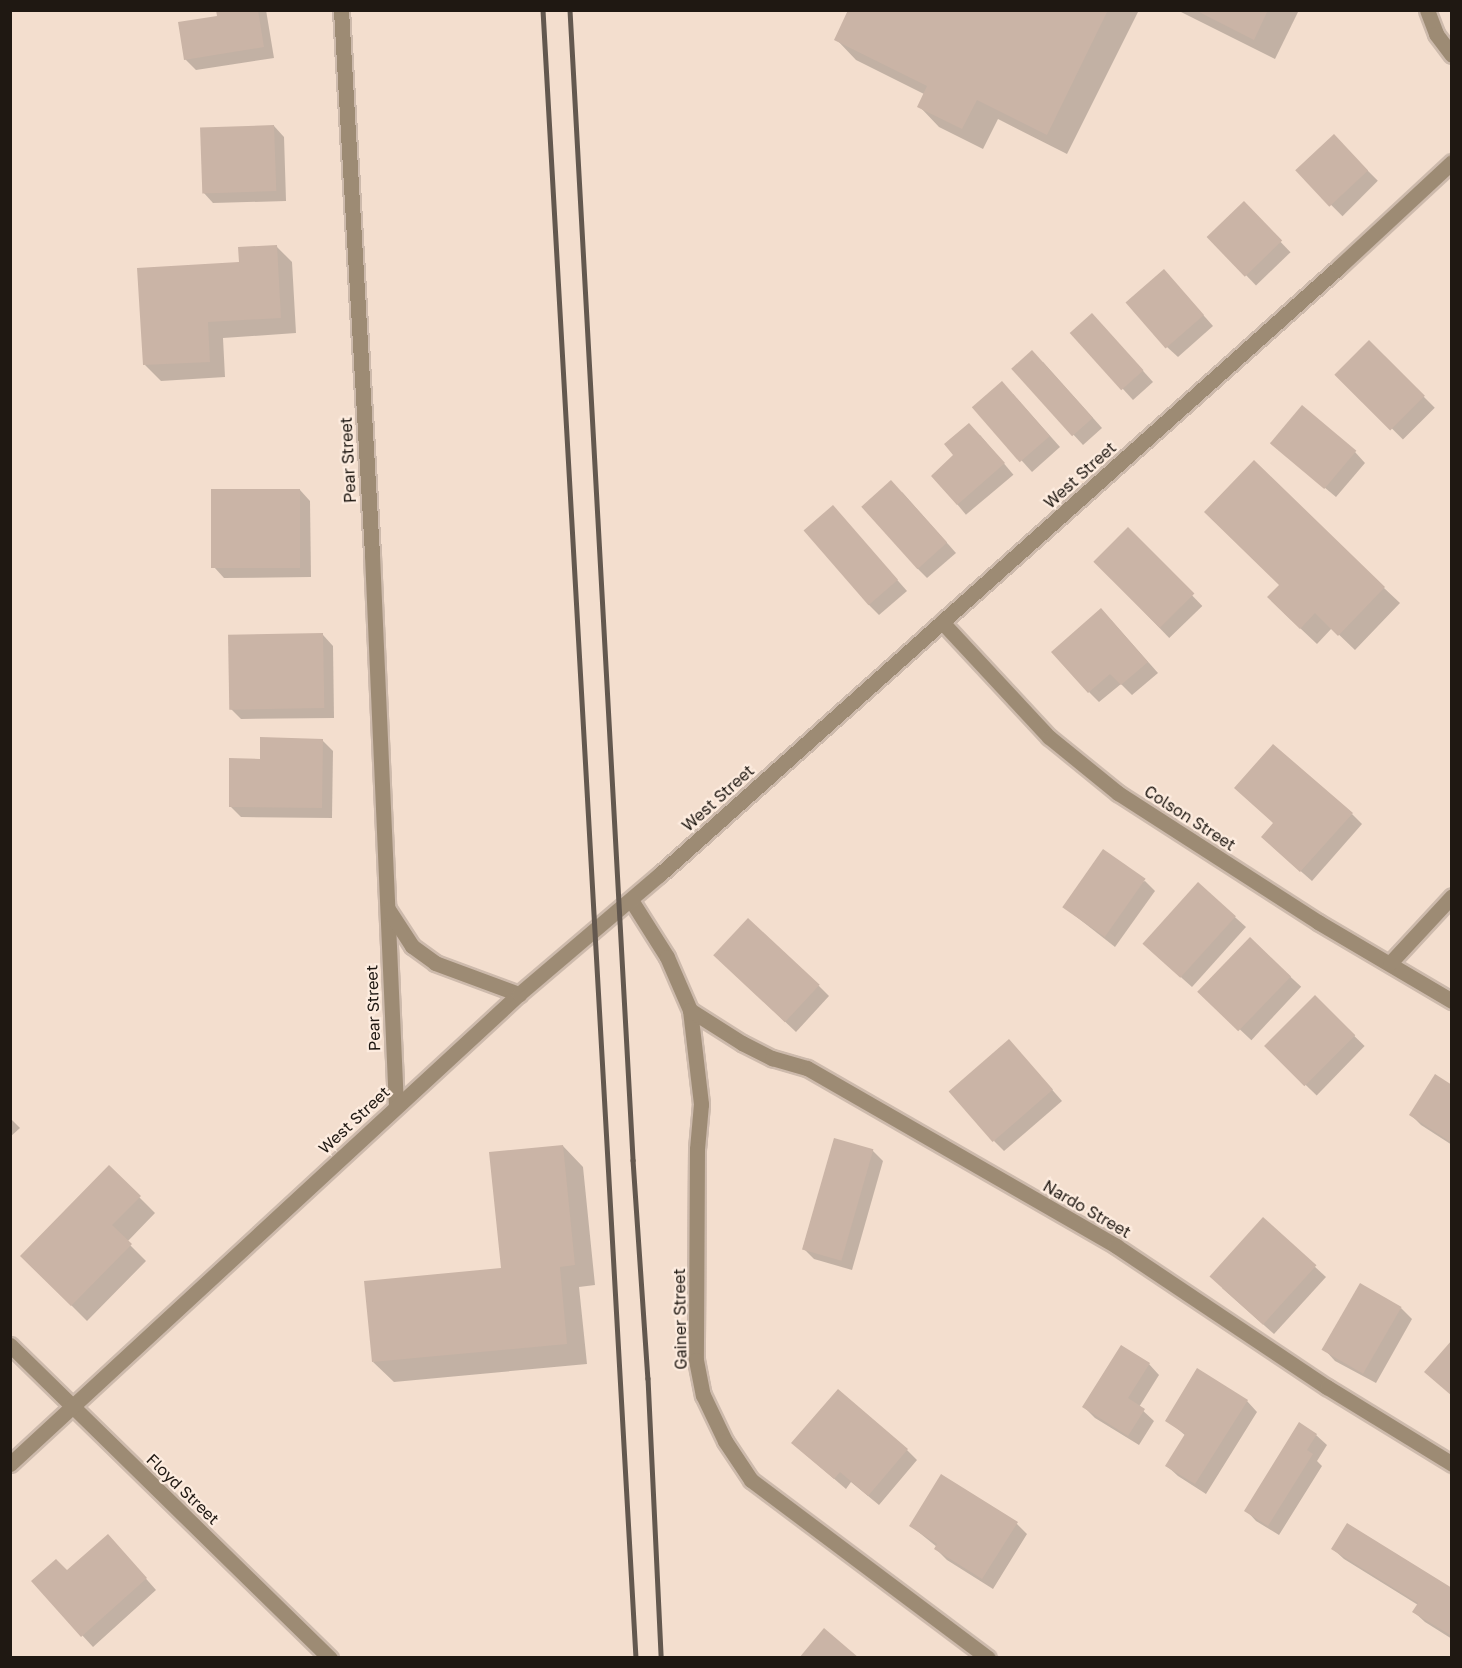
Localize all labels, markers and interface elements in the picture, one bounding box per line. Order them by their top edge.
street label: Pear Street [336,416,360,504]
street label: West Street [1040,438,1120,512]
street label: West Street [678,761,758,835]
street label: Colson Street [1141,781,1239,855]
street label: Pear Street [362,965,384,1051]
street label: West Street [314,1082,394,1158]
street label: Nardo Street [1040,1176,1134,1242]
street label: Gainer Street [670,1268,690,1370]
street label: Floyd Street [143,1450,223,1528]

